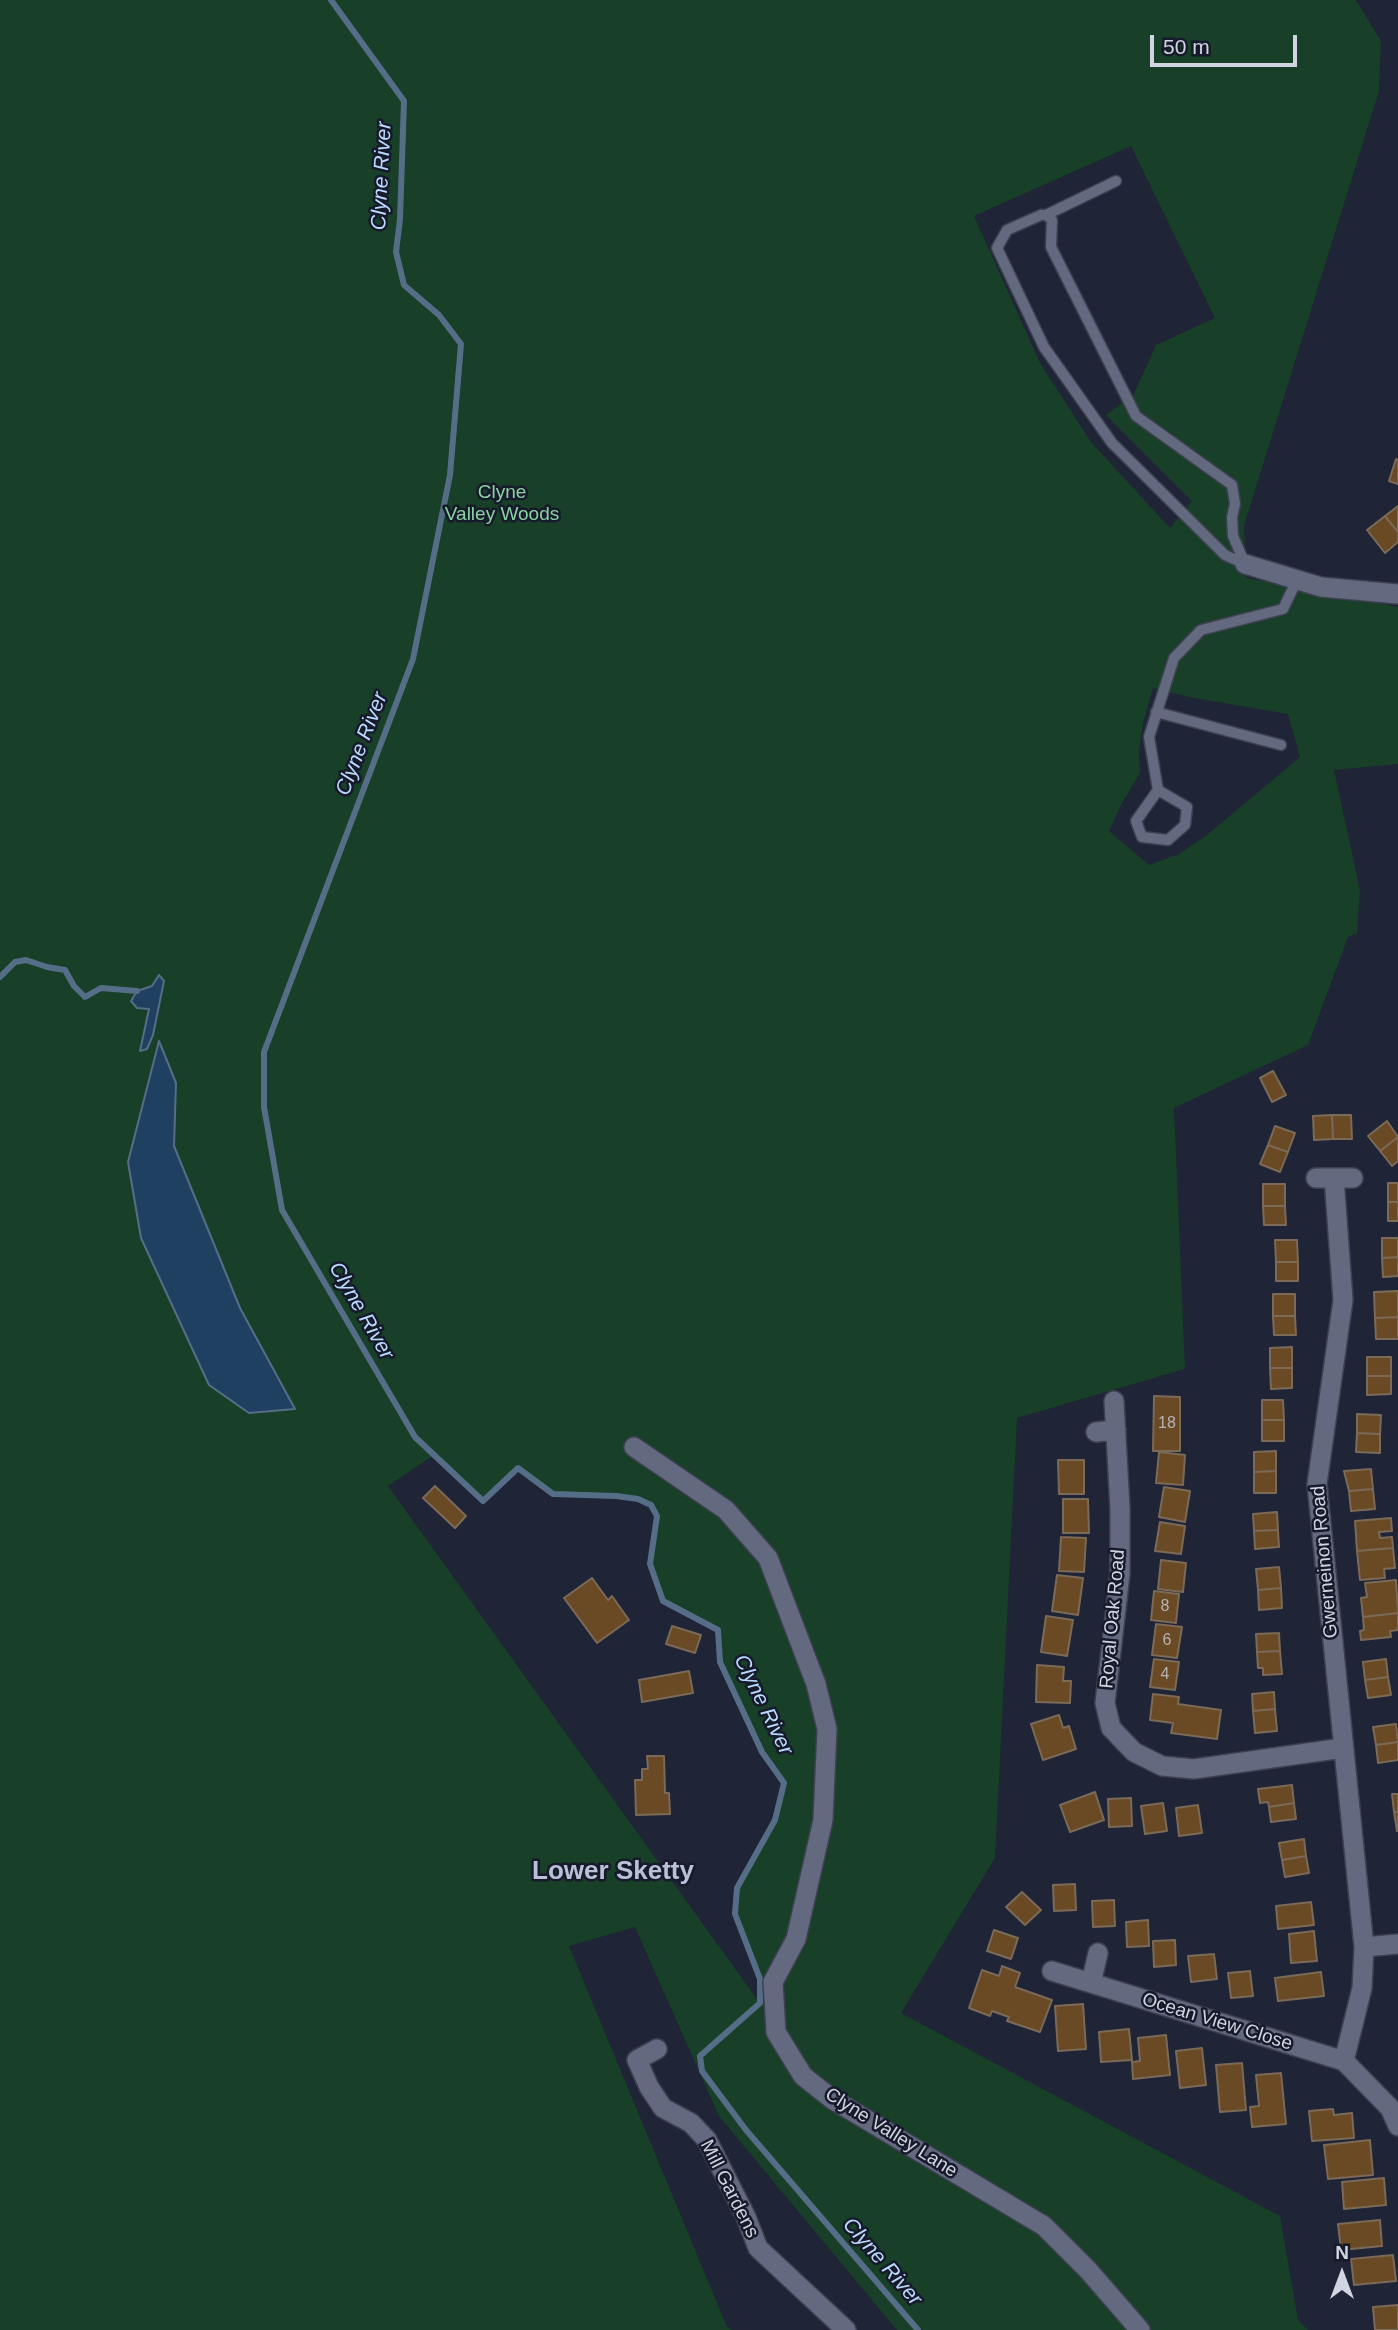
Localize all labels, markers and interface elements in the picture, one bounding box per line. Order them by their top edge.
scale bar [1153,21,1300,65]
text: 50 m [1163,35,1210,58]
water label: Clyne River [367,121,397,231]
park label: Clyne Valley Woods [445,482,559,526]
water label: Clyne River [331,689,393,799]
water label: Clyne River [323,1258,399,1364]
house number: 18 [1158,1414,1176,1434]
street label: Gwerneinon Road [1307,1485,1343,1639]
street label: Royal Oak Road [1096,1549,1130,1689]
house number: 8 [1161,1597,1169,1617]
house number: 6 [1163,1631,1171,1651]
water label: Clyne River [728,1651,798,1759]
house number: 4 [1161,1665,1169,1685]
district label: Lower Sketty [532,1856,694,1888]
street label: Ocean View Close [1139,1988,1295,2056]
street label: Clyne Valley Lane [821,2083,961,2183]
street label: Mill Gardens [695,2136,763,2242]
water label: Clyne River [837,2213,927,2311]
north arrow [1307,2239,1377,2309]
text: N [1335,2242,1349,2263]

